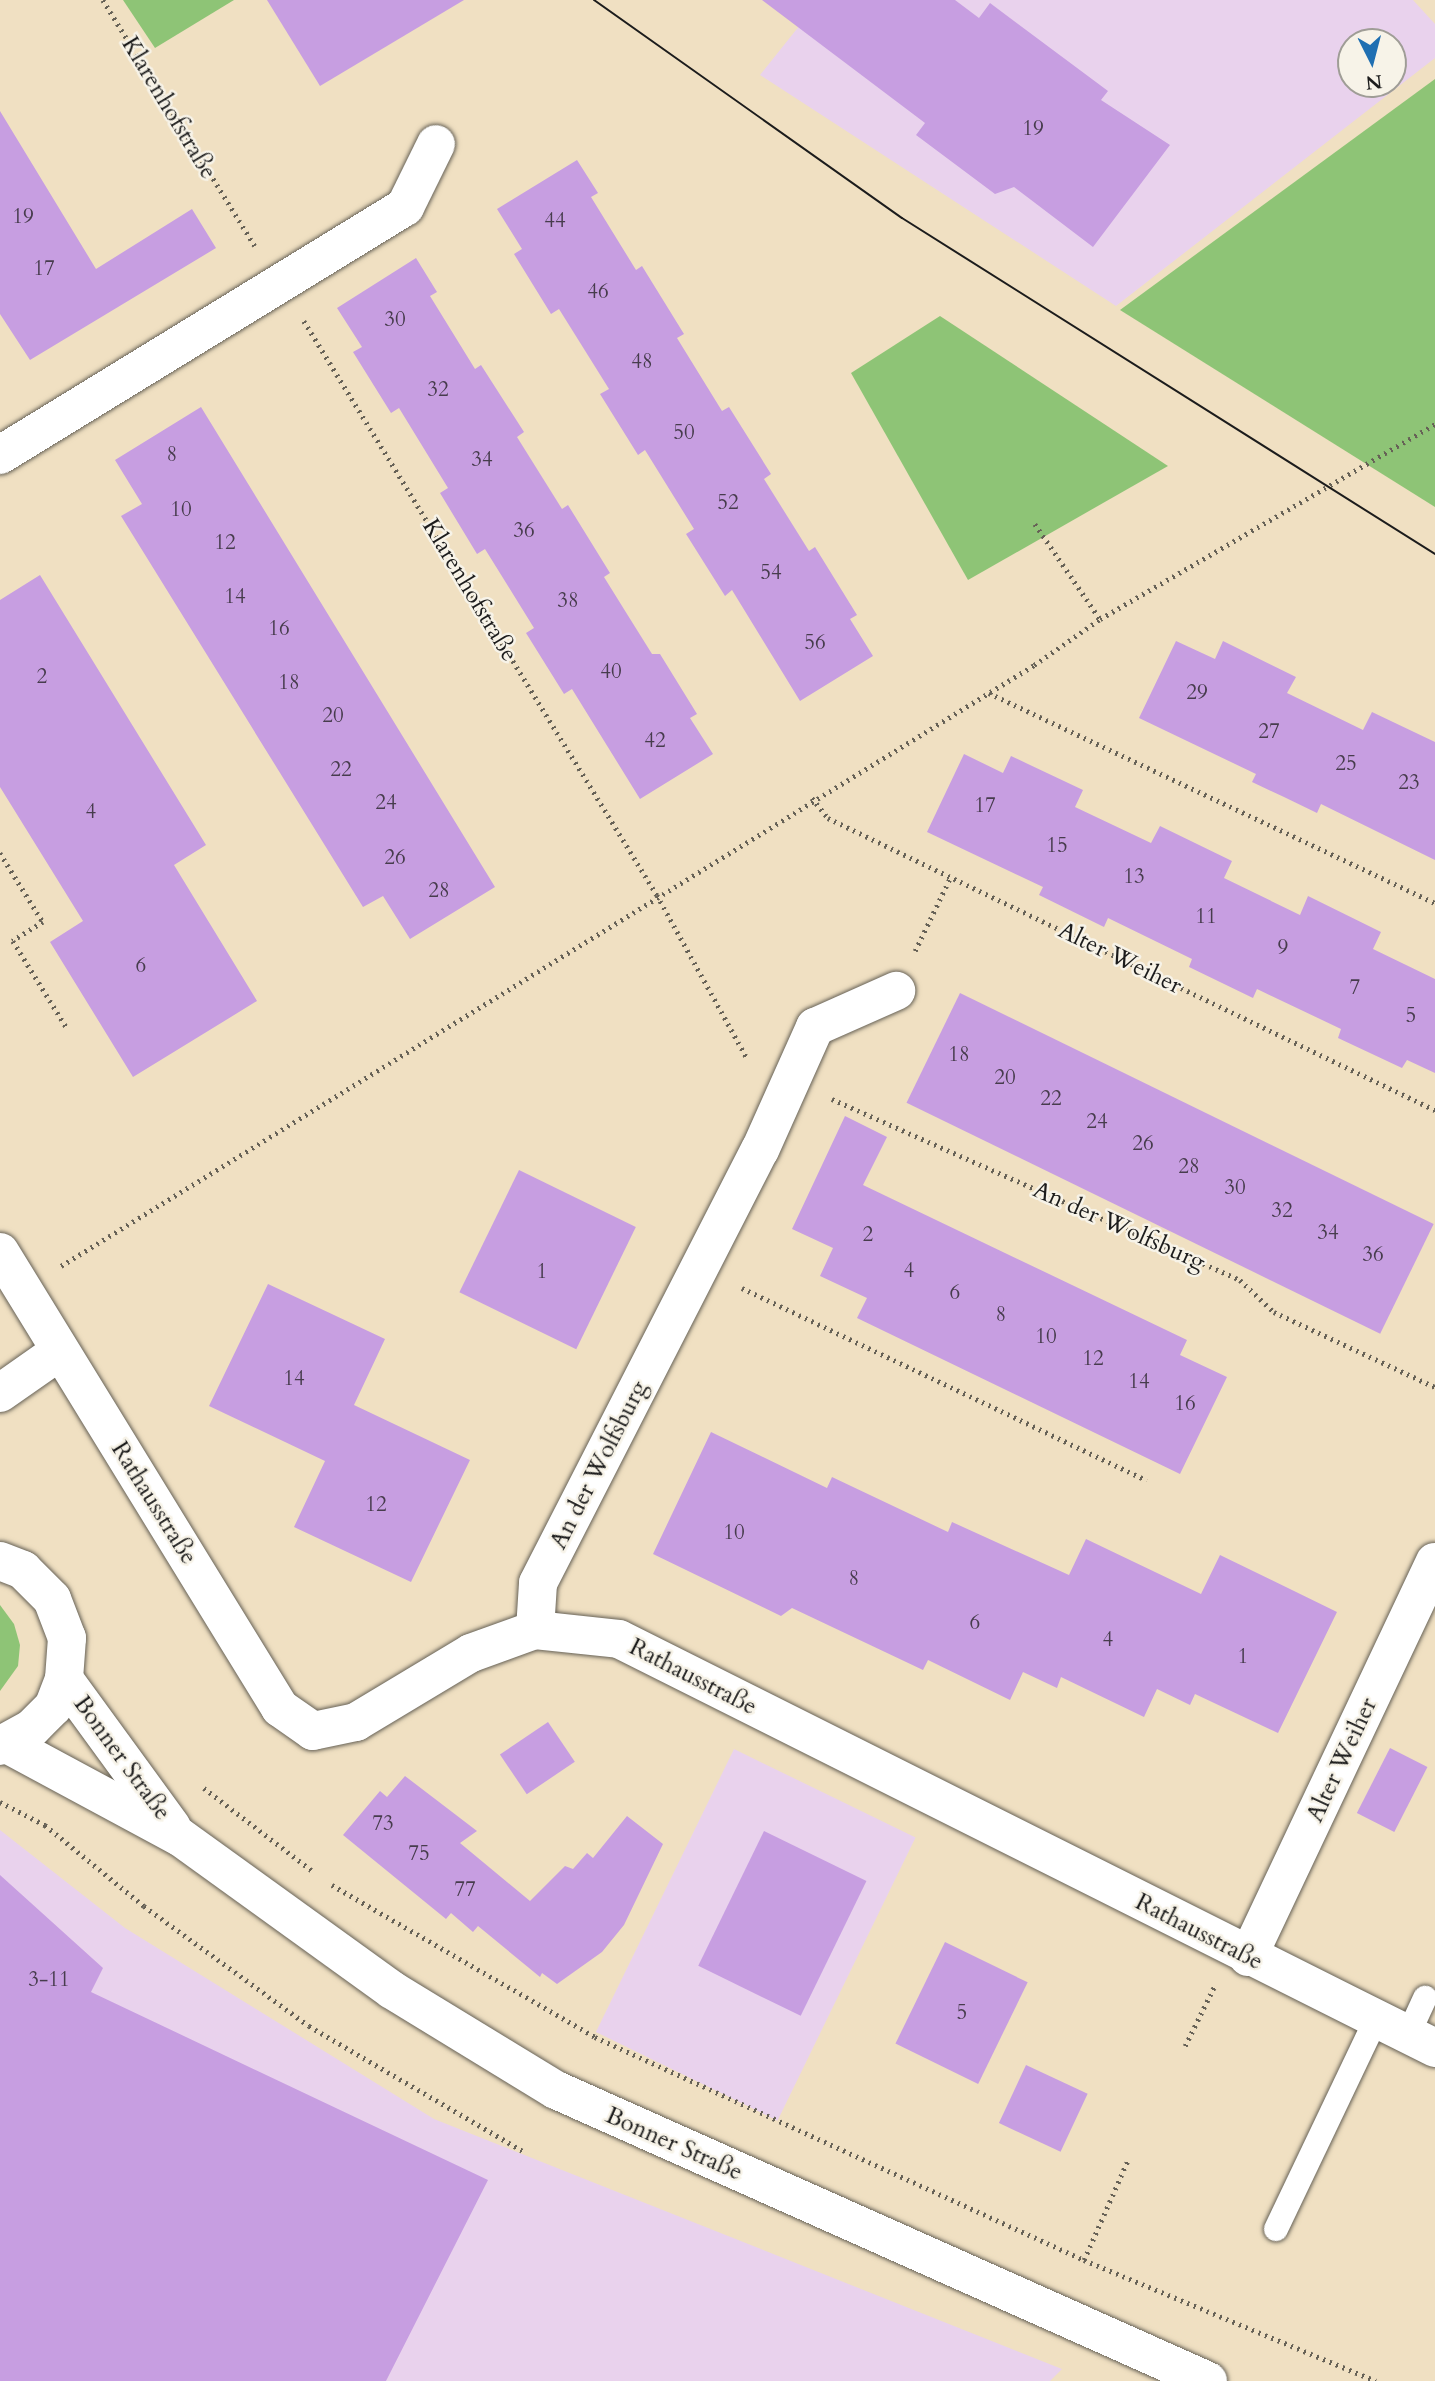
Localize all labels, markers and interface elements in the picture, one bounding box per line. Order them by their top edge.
north arrow [1337,28,1407,98]
street label: Klarenhofstraße [115,32,223,184]
text: N [1364,68,1384,96]
house number: 19 [1022,116,1044,142]
house number: 19 [12,204,34,230]
house number: 44 [544,208,566,234]
house number: 17 [33,256,55,282]
house number: 46 [587,279,609,305]
house number: 30 [384,307,406,333]
house number: 48 [631,349,653,375]
house number: 32 [427,377,449,403]
house number: 50 [673,420,695,446]
house number: 8 [167,442,177,468]
house number: 34 [471,447,493,473]
house number: 52 [717,490,739,516]
house number: 10 [170,497,192,523]
street label: Klarenhofstraße [416,514,524,666]
house number: 36 [513,518,535,544]
house number: 12 [214,530,236,556]
house number: 54 [760,560,782,586]
house number: 14 [224,584,246,610]
house number: 38 [557,588,579,614]
house number: 16 [268,616,290,642]
house number: 56 [804,630,826,656]
house number: 40 [600,659,622,685]
house number: 2 [37,664,47,690]
house number: 18 [278,670,300,696]
house number: 29 [1186,680,1208,706]
house number: 20 [322,703,344,729]
house number: 27 [1258,719,1280,745]
house number: 42 [644,728,666,754]
house number: 25 [1335,751,1357,777]
house number: 22 [330,757,352,783]
house number: 23 [1398,770,1420,796]
house number: 24 [375,790,397,816]
house number: 17 [974,793,996,819]
house number: 4 [86,799,96,825]
house number: 15 [1046,833,1068,859]
house number: 26 [384,845,406,871]
house number: 13 [1123,864,1145,890]
house number: 28 [428,878,450,904]
house number: 11 [1195,904,1217,930]
street label: Alter Weiher [1054,916,1186,1000]
house number: 9 [1278,935,1288,961]
house number: 6 [136,953,146,979]
house number: 7 [1350,975,1360,1001]
house number: 5 [1406,1003,1416,1029]
house number: 18 [948,1042,970,1068]
house number: 20 [994,1065,1016,1091]
house number: 22 [1040,1086,1062,1112]
house number: 24 [1086,1109,1108,1135]
house number: 26 [1132,1131,1154,1157]
house number: 28 [1178,1154,1200,1180]
street label: An der Wolfsburg [1029,1175,1209,1277]
house number: 30 [1224,1175,1246,1201]
house number: 32 [1271,1198,1293,1224]
house number: 34 [1317,1220,1339,1246]
house number: 2 [863,1222,873,1248]
house number: 36 [1362,1242,1384,1268]
house number: 4 [904,1258,914,1284]
house number: 1 [537,1259,547,1285]
house number: 6 [950,1280,960,1306]
house number: 8 [996,1302,1006,1328]
house number: 10 [1035,1324,1057,1350]
house number: 12 [1082,1346,1104,1372]
house number: 14 [283,1366,305,1392]
house number: 14 [1128,1369,1150,1395]
street label: An der Wolfsburg [544,1376,654,1554]
house number: 16 [1174,1391,1196,1417]
street label: Rathausstraße [105,1436,203,1570]
house number: 12 [365,1492,387,1518]
house number: 10 [723,1520,745,1546]
house number: 8 [849,1566,859,1592]
house number: 6 [970,1610,980,1636]
house number: 4 [1103,1627,1113,1653]
street label: Rathausstraße [624,1633,762,1721]
house number: 1 [1238,1644,1248,1670]
street label: Bonner Straße [67,1690,177,1826]
street label: Alter Weiher [1301,1693,1383,1827]
house number: 73 [372,1811,394,1837]
house number: 75 [408,1841,430,1867]
house number: 77 [454,1877,476,1903]
street label: Rathausstraße [1130,1888,1268,1976]
house number: 3-11 [28,1967,70,1993]
house number: 5 [957,2000,967,2026]
street label: Bonner Straße [601,2101,747,2187]

